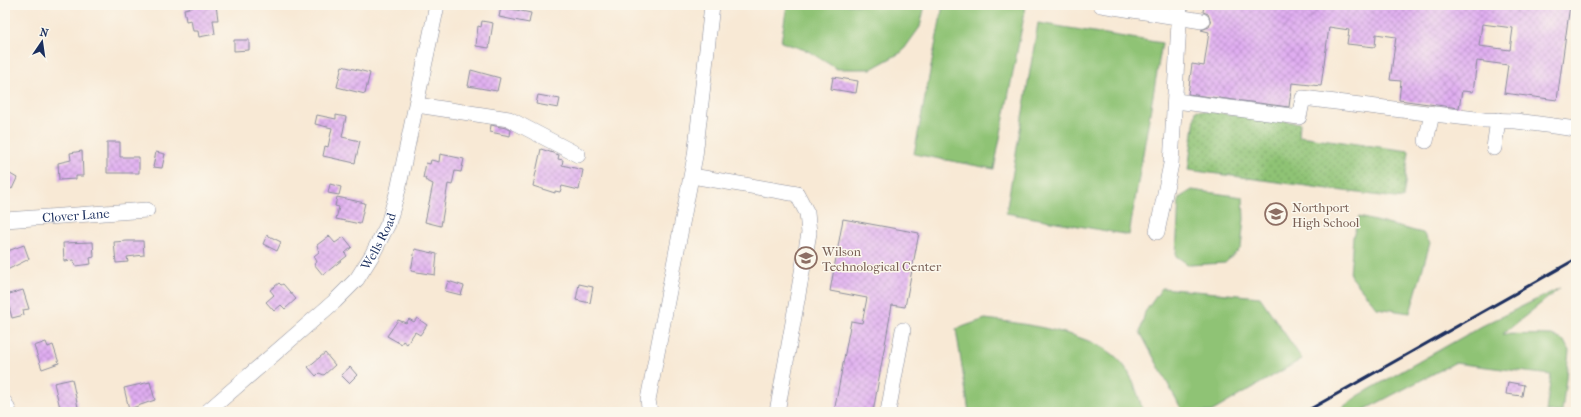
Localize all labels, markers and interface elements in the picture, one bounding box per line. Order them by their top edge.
north arrow [22,22,62,62]
text: N [39,25,50,40]
place label: Northport High School [1292,200,1360,230]
school or university icon: Northport High School [1263,201,1289,227]
street label: Clover Lane [42,206,111,225]
street label: Wells Road [357,210,399,274]
place label: Wilson Technological Center [821,244,942,274]
school or university icon: Wilson Technological Center [793,245,819,271]

